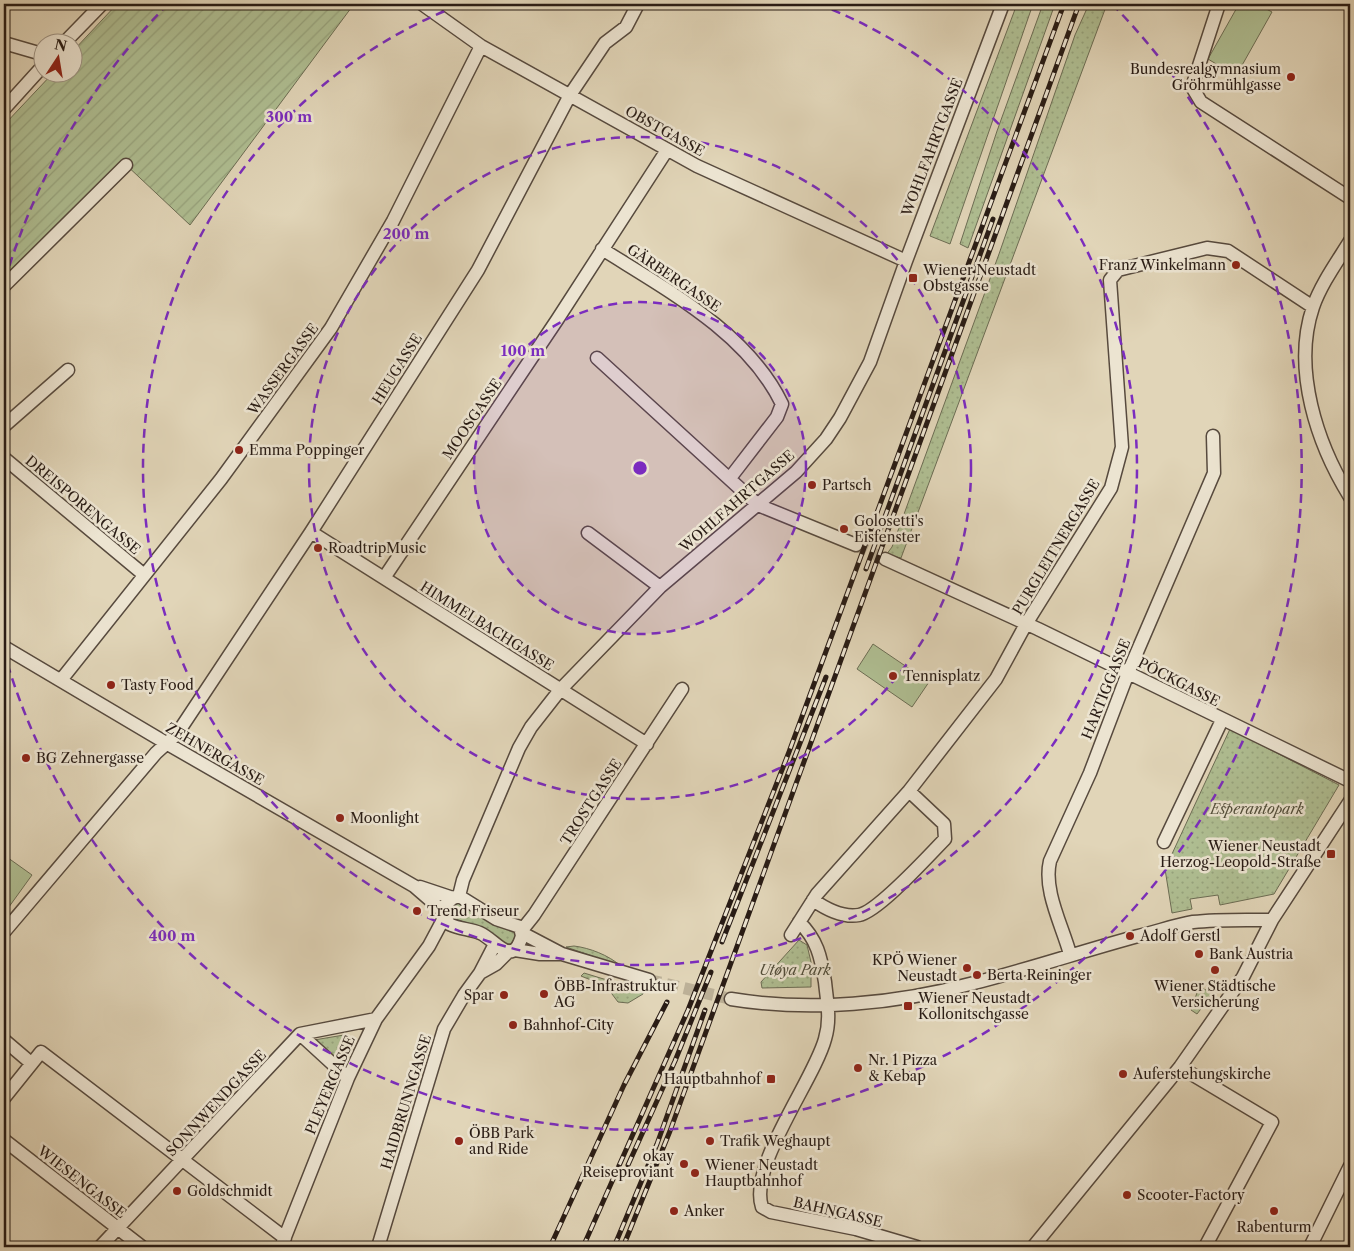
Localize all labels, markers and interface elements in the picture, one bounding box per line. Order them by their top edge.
north arrow [32,32,82,82]
text: N [53,35,69,55]
place label: Bundesrealgymnasium Gröhrmühlgasse [1130,60,1281,94]
marker: Bundesrealgymnasium Gröhrmühlgasse [1285,71,1297,83]
street label: WOHLFAHRTGASSE [897,75,967,220]
street label: OBSTGASSE [622,102,708,160]
text: 300 m [266,107,312,126]
text: 200 m [383,224,429,243]
street label: GÄRBERGASSE [624,240,724,316]
place label: Franz Winkelmann [1099,256,1226,274]
marker: Franz Winkelmann [1230,259,1242,271]
place label: Wiener Neustadt Obstgasse [922,261,1036,295]
marker: Wiener Neustadt Obstgasse [907,272,919,284]
street label: WASSERGASSE [243,320,322,419]
street label: HEUGASSE [368,330,426,408]
text: 100 m [501,341,545,360]
street label: MOOSGASSE [438,375,506,463]
place label: Emma Poppinger [249,441,365,459]
marker: Emma Poppinger [233,444,245,456]
street label: WOHLFAHRTGASSE [675,446,798,557]
street label: DREISPORENGASSE [22,452,144,558]
centre of rings [631,459,649,477]
place label: Partsch [822,476,872,494]
street label: PURGLEITNERGASSE [1008,476,1104,618]
marker: Partsch [806,479,818,491]
place label: Golosetti's Eisfenster [854,512,924,546]
marker: Golosetti's Eisfenster [838,523,850,535]
place label: RoadtripMusic [328,539,426,557]
marker: RoadtripMusic [312,542,324,554]
street label: HIMMELBACHGASSE [417,577,557,675]
street label: HARTIGGASSE [1078,636,1134,742]
street label: PÖCKGASSE [1135,654,1223,710]
place label: Tennisplatz [903,667,980,685]
marker: Tennisplatz [887,670,899,682]
place label: Tasty Food [121,676,194,694]
marker: Tasty Food [105,679,117,691]
street label: ZEHNERGASSE [163,719,267,789]
place label: BG Zehnergasse [36,749,144,767]
marker: BG Zehnergasse [20,752,32,764]
street label: TROSTGASSE [557,756,625,848]
park label: Esperantopark [1209,800,1305,818]
place label: Moonlight [350,809,419,827]
marker: Moonlight [334,812,346,824]
place label: Wiener Neustadt Herzog-Leopold-Straße [1160,837,1321,871]
marker: Wiener Neustadt Herzog-Leopold-Straße [1325,848,1337,860]
place label: Trend Friseur [427,902,519,920]
marker: Trend Friseur [411,905,423,917]
text: 400 m [149,926,195,945]
place label: Adolf Gerstl [1139,927,1220,945]
marker: Adolf Gerstl [1124,930,1136,942]
place label: Bank Austria [1209,945,1294,963]
marker: Bank Austria [1193,948,1205,960]
place label: KPÖ Wiener Neustadt [872,951,957,985]
park label: Utøya Park [759,961,832,979]
marker: KPÖ Wiener Neustadt [961,962,973,974]
marker: Wiener Städtische Versicherung [1209,964,1221,976]
place label: Berta Reininger [987,966,1092,984]
marker: Berta Reininger [971,969,983,981]
place label: ÖBB-Infrastruktur AG [553,977,677,1011]
place label: Wiener Städtische Versicherung [1153,977,1276,1011]
place label: Spar [464,986,494,1004]
marker: ÖBB-Infrastruktur AG [538,988,550,1000]
marker: Spar [498,989,510,1001]
place label: Wiener Neustadt Kollonitschgasse [917,989,1031,1023]
marker: Wiener Neustadt Kollonitschgasse [902,1000,914,1012]
place label: Bahnhof-City [523,1016,614,1034]
marker: Bahnhof-City [507,1019,519,1031]
street label: HAIDBRUNNGASSE [377,1032,435,1172]
street label: PLEYERGASSE [301,1033,359,1137]
street label: SONNWENDGASSE [162,1046,270,1160]
place label: Nr. 1 Pizza & Kebap [868,1051,938,1085]
marker: Nr. 1 Pizza & Kebap [852,1062,864,1074]
place label: Auferstehungskirche [1132,1065,1271,1083]
marker: Auferstehungskirche [1117,1068,1129,1080]
place label: Hauptbahnhof [664,1070,763,1088]
marker: Hauptbahnhof [765,1073,777,1085]
place label: ÖBB Park and Ride [469,1124,535,1158]
place label: Trafik Weghaupt [720,1132,830,1150]
marker: ÖBB Park and Ride [453,1135,465,1147]
marker: Trafik Weghaupt [704,1135,716,1147]
street label: WIESENGASSE [33,1141,130,1222]
place label: okay Reiseproviant [582,1147,674,1181]
place label: Wiener Neustadt Hauptbahnhof [704,1156,818,1190]
marker: okay Reiseproviant [678,1158,690,1170]
marker: Wiener Neustadt Hauptbahnhof [689,1167,701,1179]
place label: Goldschmidt [187,1182,273,1200]
marker: Goldschmidt [171,1185,183,1197]
place label: Scooter-Factory [1137,1186,1245,1204]
marker: Scooter-Factory [1121,1189,1133,1201]
street label: BAHNGASSE [792,1193,884,1231]
place label: Anker [683,1202,725,1220]
marker: Anker [668,1205,680,1217]
marker: Rabenturm [1268,1205,1280,1217]
place label: Rabenturm [1236,1218,1312,1236]

